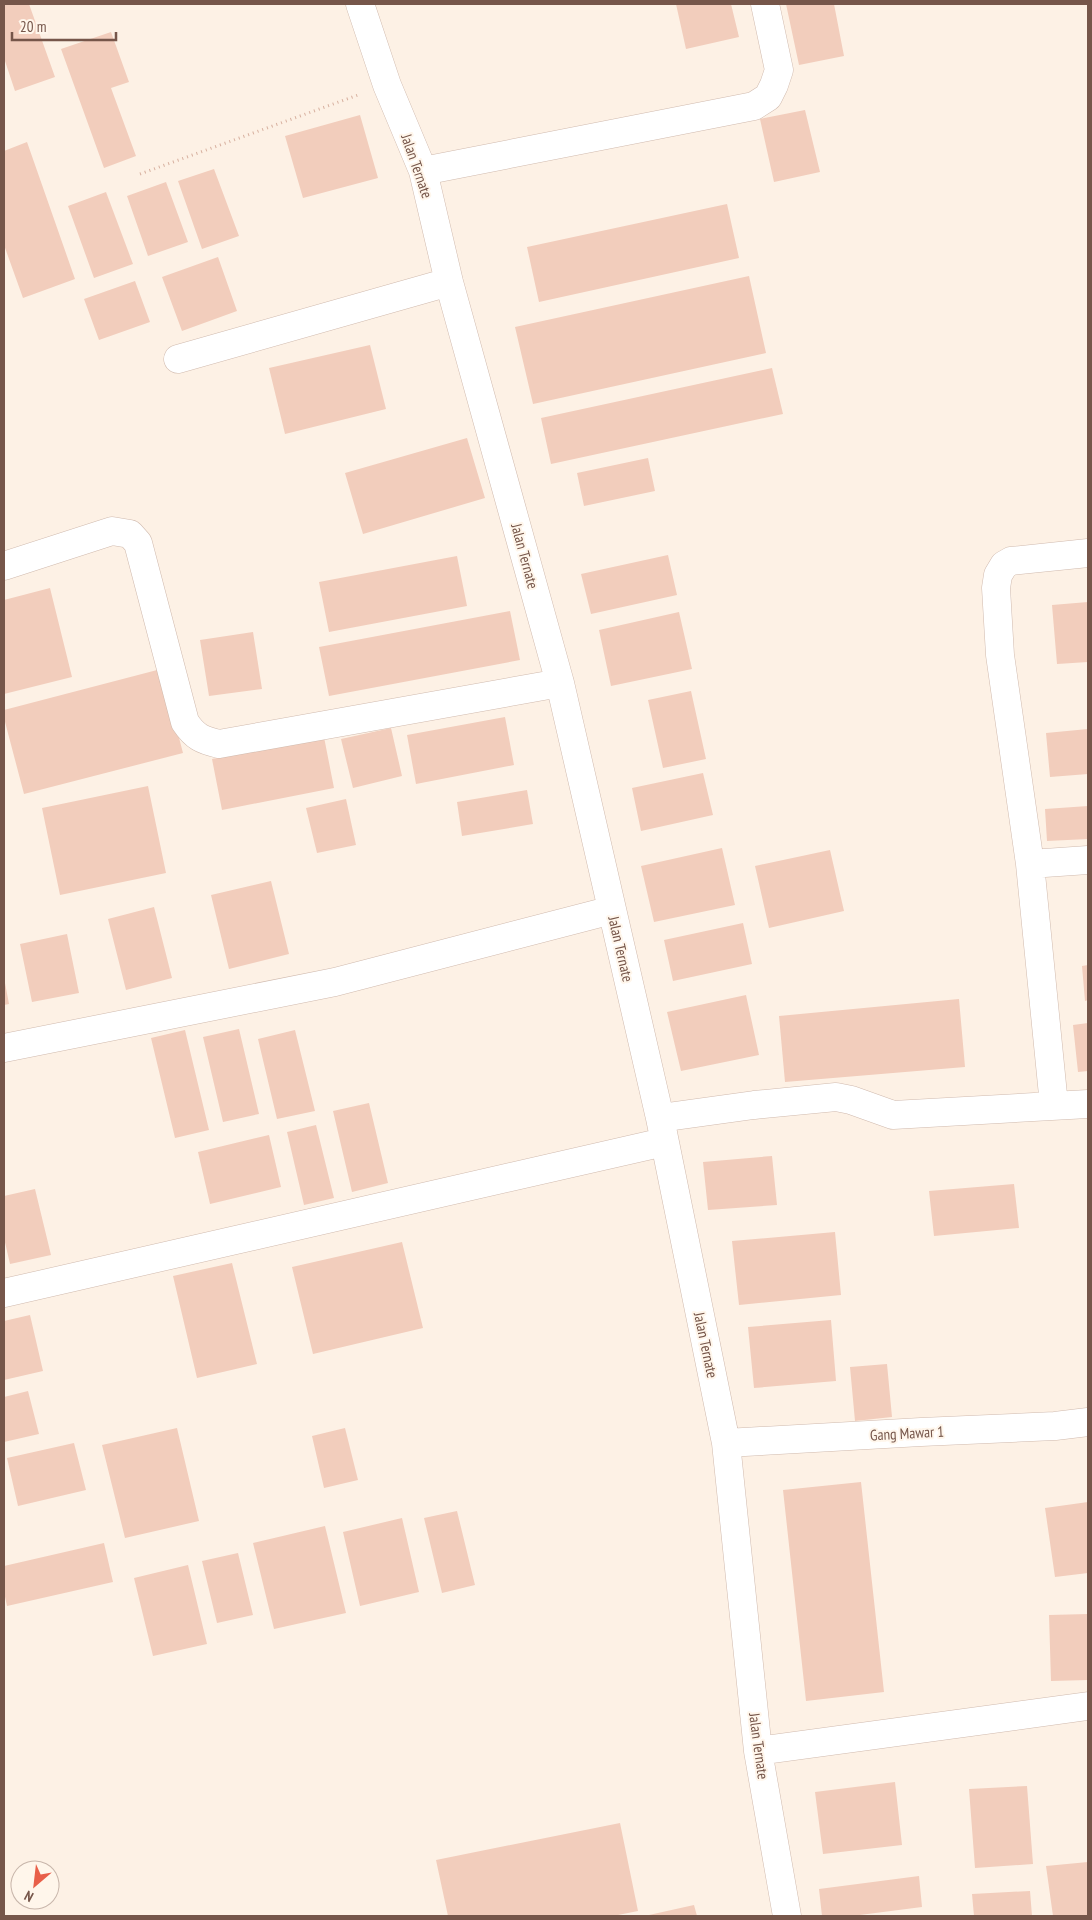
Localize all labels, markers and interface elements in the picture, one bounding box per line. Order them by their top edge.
scale bar [12,10,116,42]
text: 20 m [20,17,46,36]
street label: Jalan Ternate [397,130,437,201]
street label: Jalan Ternate [507,520,543,591]
street label: Jalan Ternate [604,913,638,984]
street label: Jalan Ternate [690,1309,722,1380]
street label: Gang Mawar 1 [870,1422,944,1444]
street label: Jalan Ternate [745,1711,773,1780]
north arrow [10,1860,60,1910]
text: N [21,1887,36,1906]

